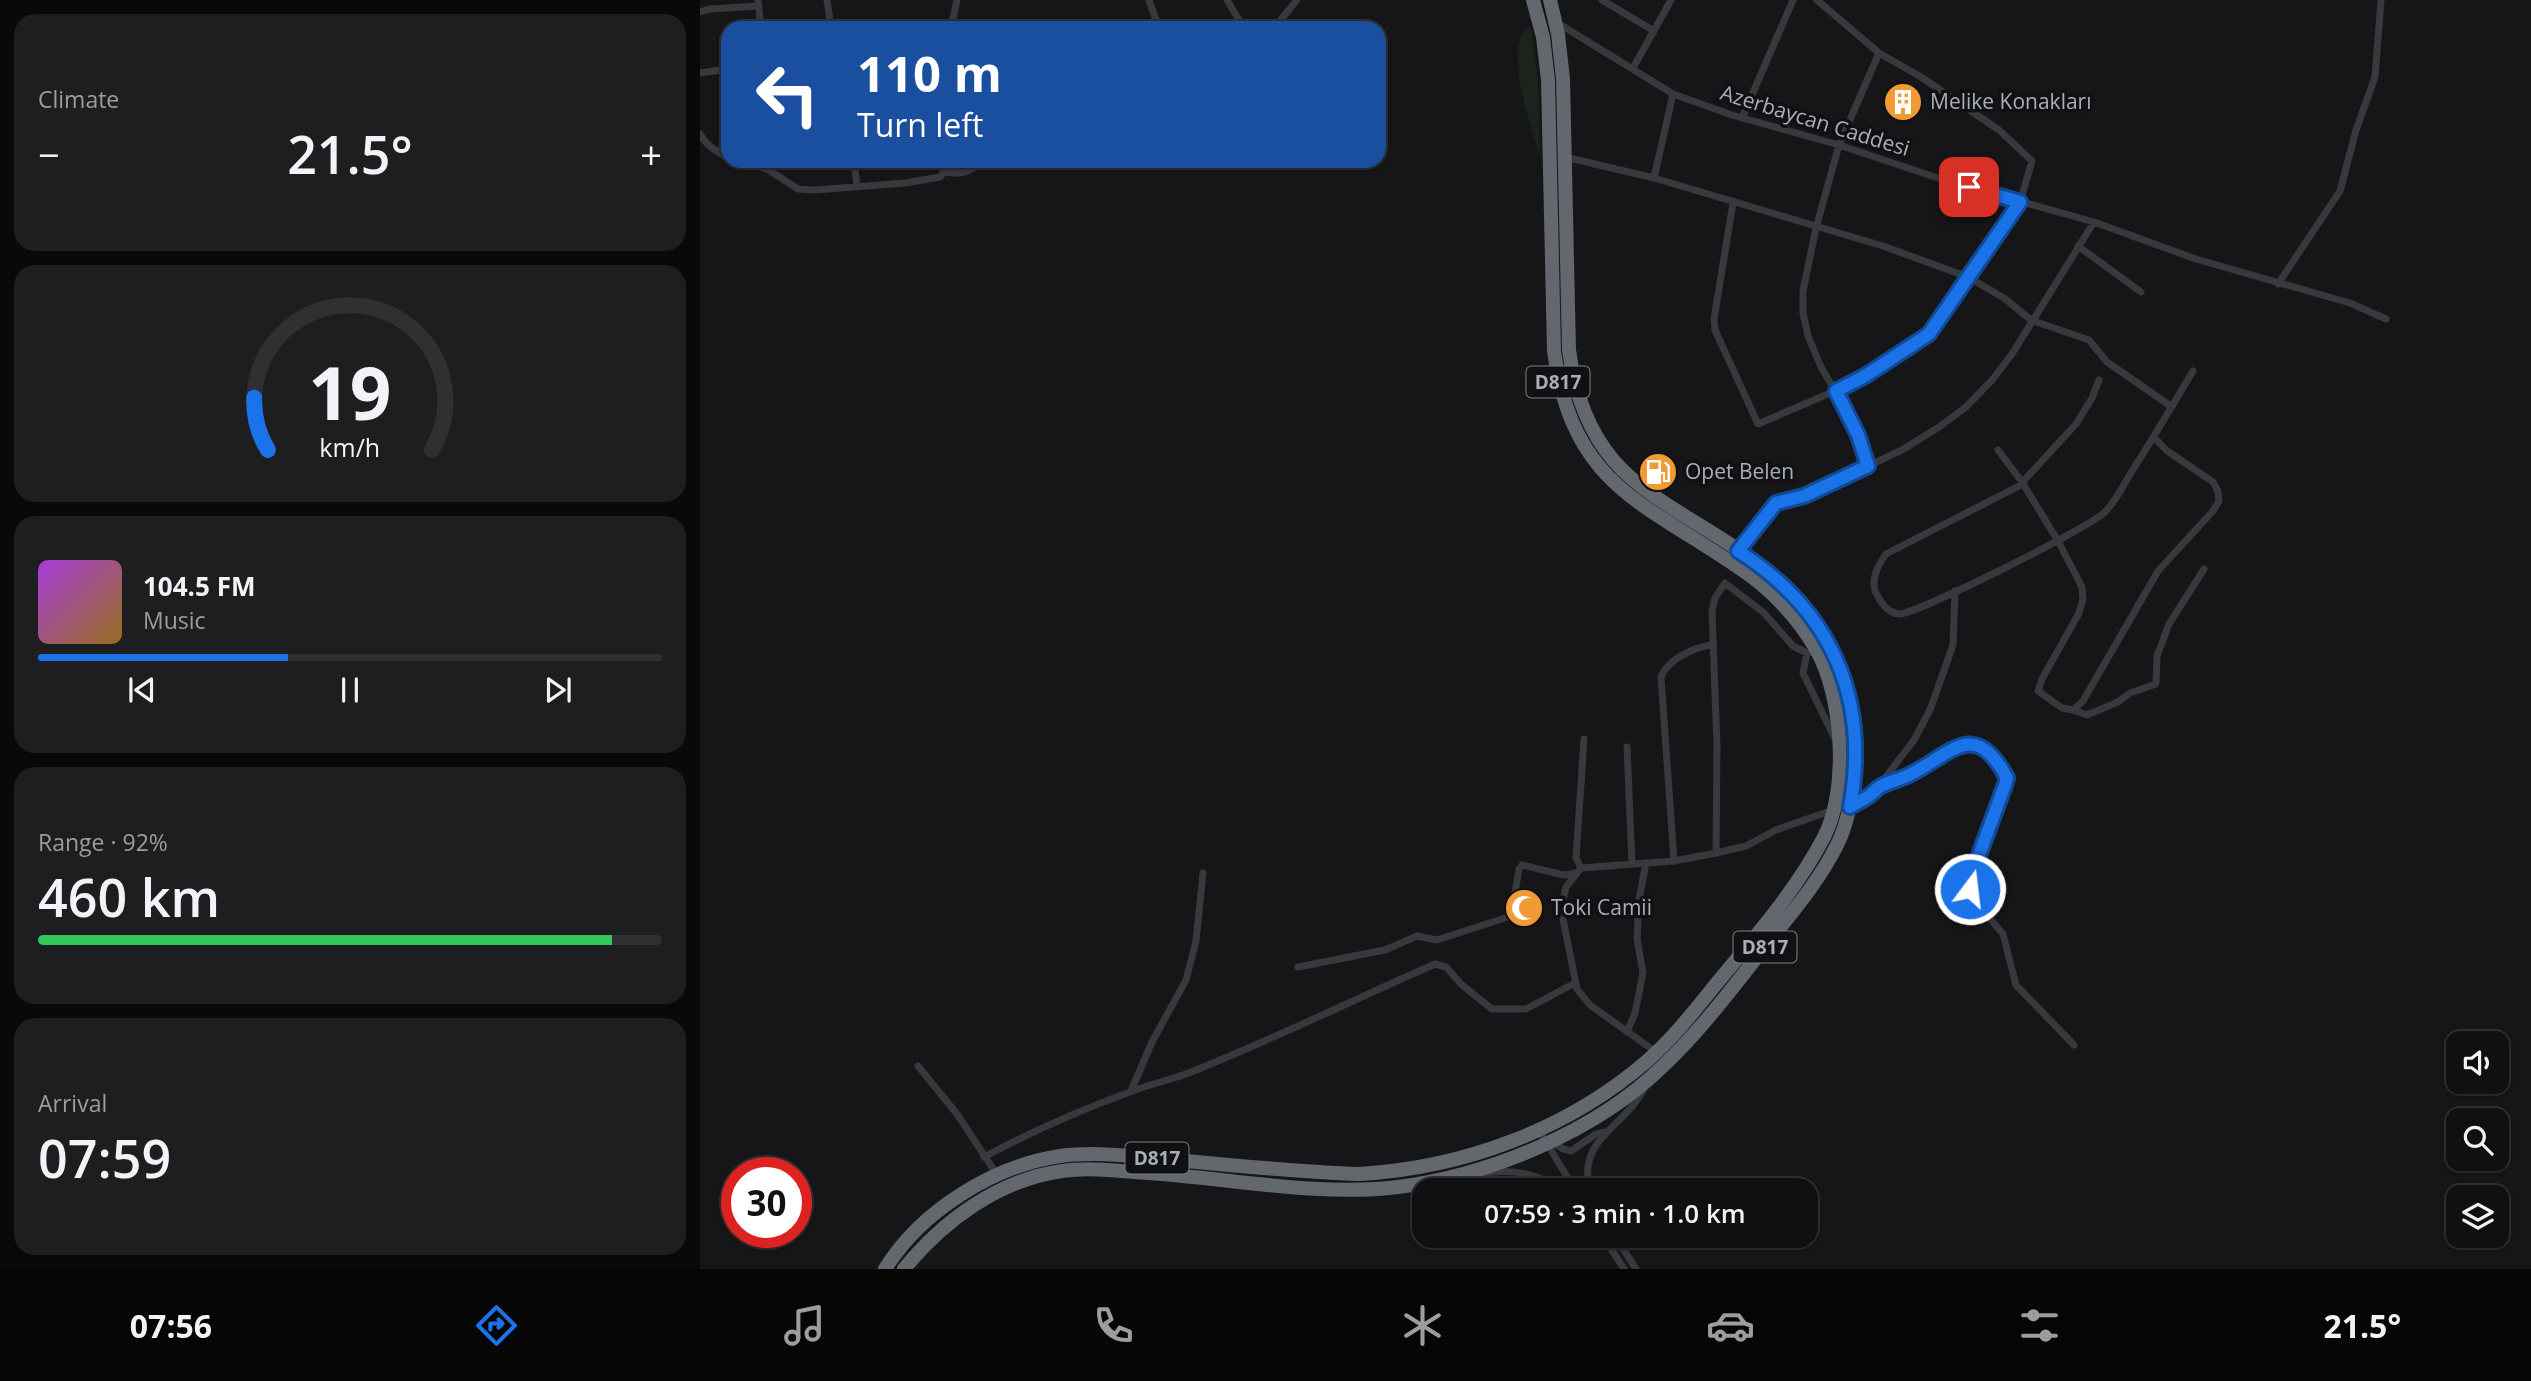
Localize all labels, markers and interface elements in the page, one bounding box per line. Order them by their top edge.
text: 110 m [857,40,1002,106]
icon: left [742,49,833,140]
street label: Azerbaycan Caddesi [1717,78,1913,162]
building icon: Melike Konakları [1882,81,1924,123]
text: Climate [38,83,119,115]
place label: Melike Konakları [1930,87,2092,115]
text: Turn left [857,103,983,146]
text: 21.5° [287,118,413,189]
text: − [38,128,60,180]
text: + [640,128,662,180]
pin [1939,157,1999,217]
icon: arrive [1950,168,1988,206]
text: 19 [308,342,392,441]
road number: D817 [1526,366,1590,398]
text: km/h [320,429,380,463]
fuel station icon: Opet Belen [1637,451,1679,493]
place label: Opet Belen [1685,457,1794,485]
text: 104.5 FM [143,568,255,604]
text: Music [143,604,206,636]
icon: previous [123,671,161,709]
icon: pause [331,671,369,709]
icon: next [539,671,577,709]
text: Range · 92% [38,826,168,858]
position arrow [1933,852,2007,926]
text: 460 km [38,861,220,932]
mosque icon: Toki Camii [1503,887,1545,929]
place label: Toki Camii [1551,893,1652,921]
road number: D817 [1734,931,1796,962]
map controls [2446,1031,2509,1248]
button: sound [2446,1031,2509,1094]
text: Arrival [38,1087,107,1119]
button: search [2446,1108,2509,1171]
text: 07:59 [38,1122,171,1193]
road number: D817 [1126,1142,1189,1174]
speed limit sign: 30 [721,1157,812,1248]
button: layers [2446,1185,2509,1248]
text: 07:59 · 3 min · 1.0 km [1484,1195,1746,1231]
icon: directions [472,1301,521,1350]
icon: music [780,1301,829,1350]
icon: phone [1089,1301,1138,1350]
icon: climate [1398,1301,1447,1350]
icon: car [1706,1301,1755,1350]
icon: filters [2015,1301,2064,1350]
text: 07:56 [130,1304,212,1347]
text: 21.5° [2323,1304,2401,1347]

